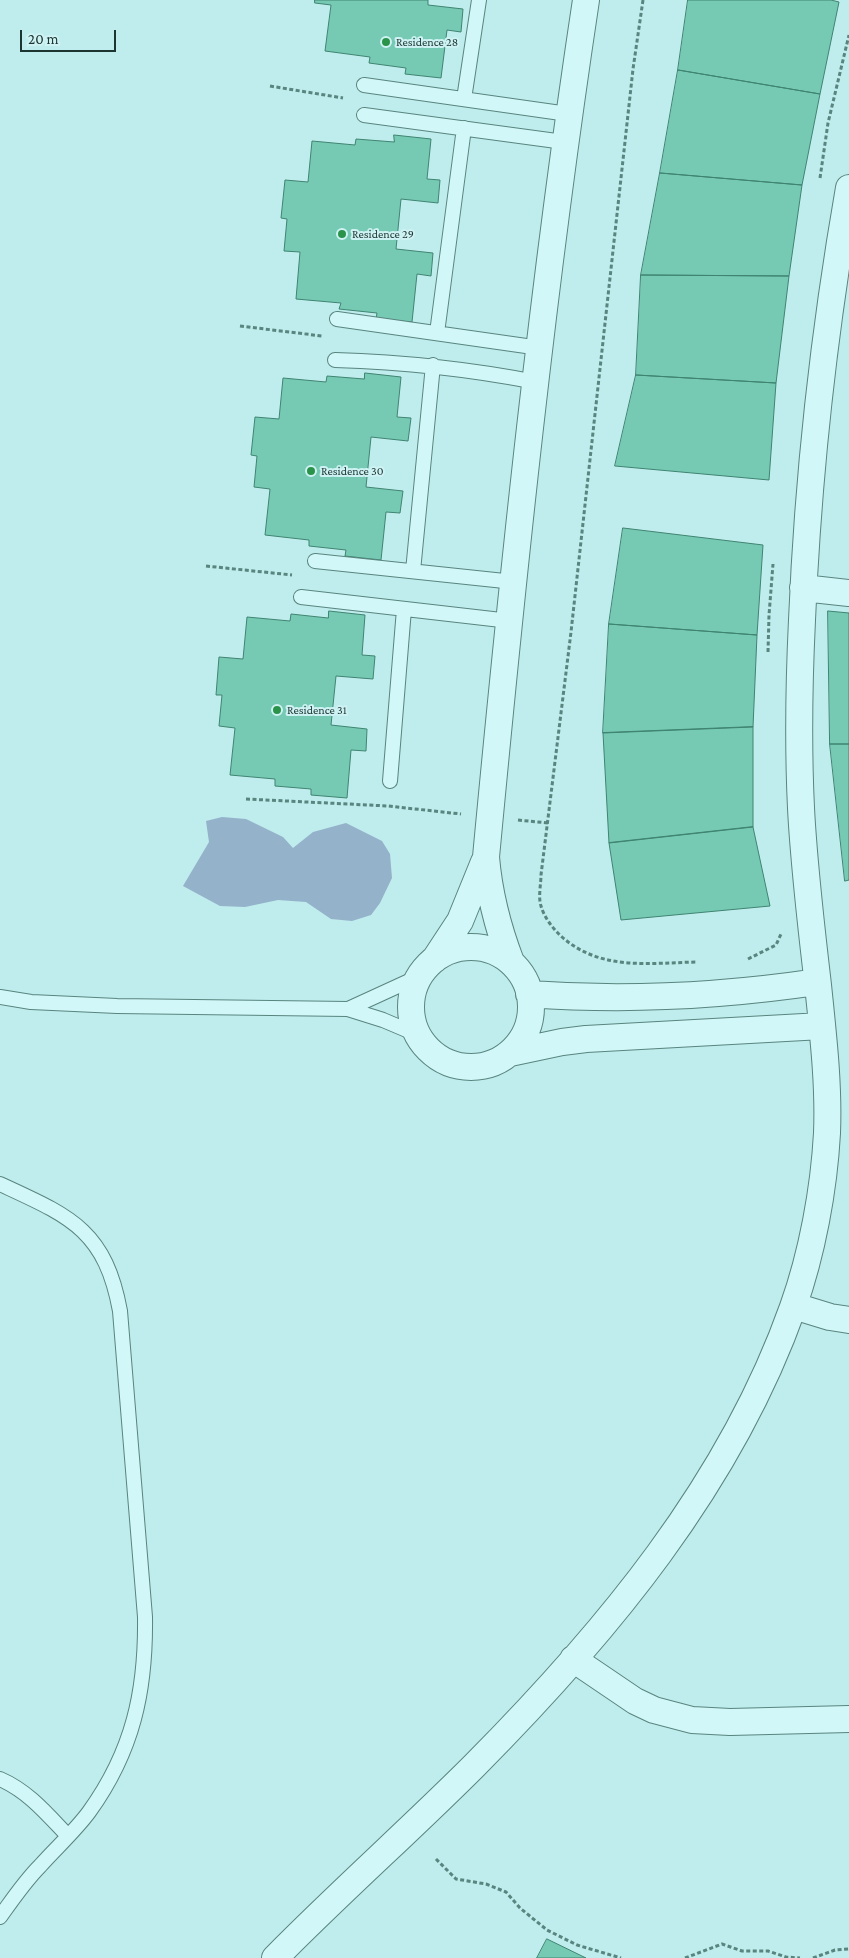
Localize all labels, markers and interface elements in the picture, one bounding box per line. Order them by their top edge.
scale bar [22,20,119,52]
text: 20 m [28,31,59,47]
place label: Residence 28 [396,35,458,49]
marker: Residence 28 [380,36,392,48]
place label: Residence 29 [352,227,414,241]
marker: Residence 29 [336,228,348,240]
place label: Residence 30 [321,464,384,478]
marker: Residence 30 [305,465,317,477]
place label: Residence 31 [287,703,347,717]
marker: Residence 31 [271,704,283,716]

